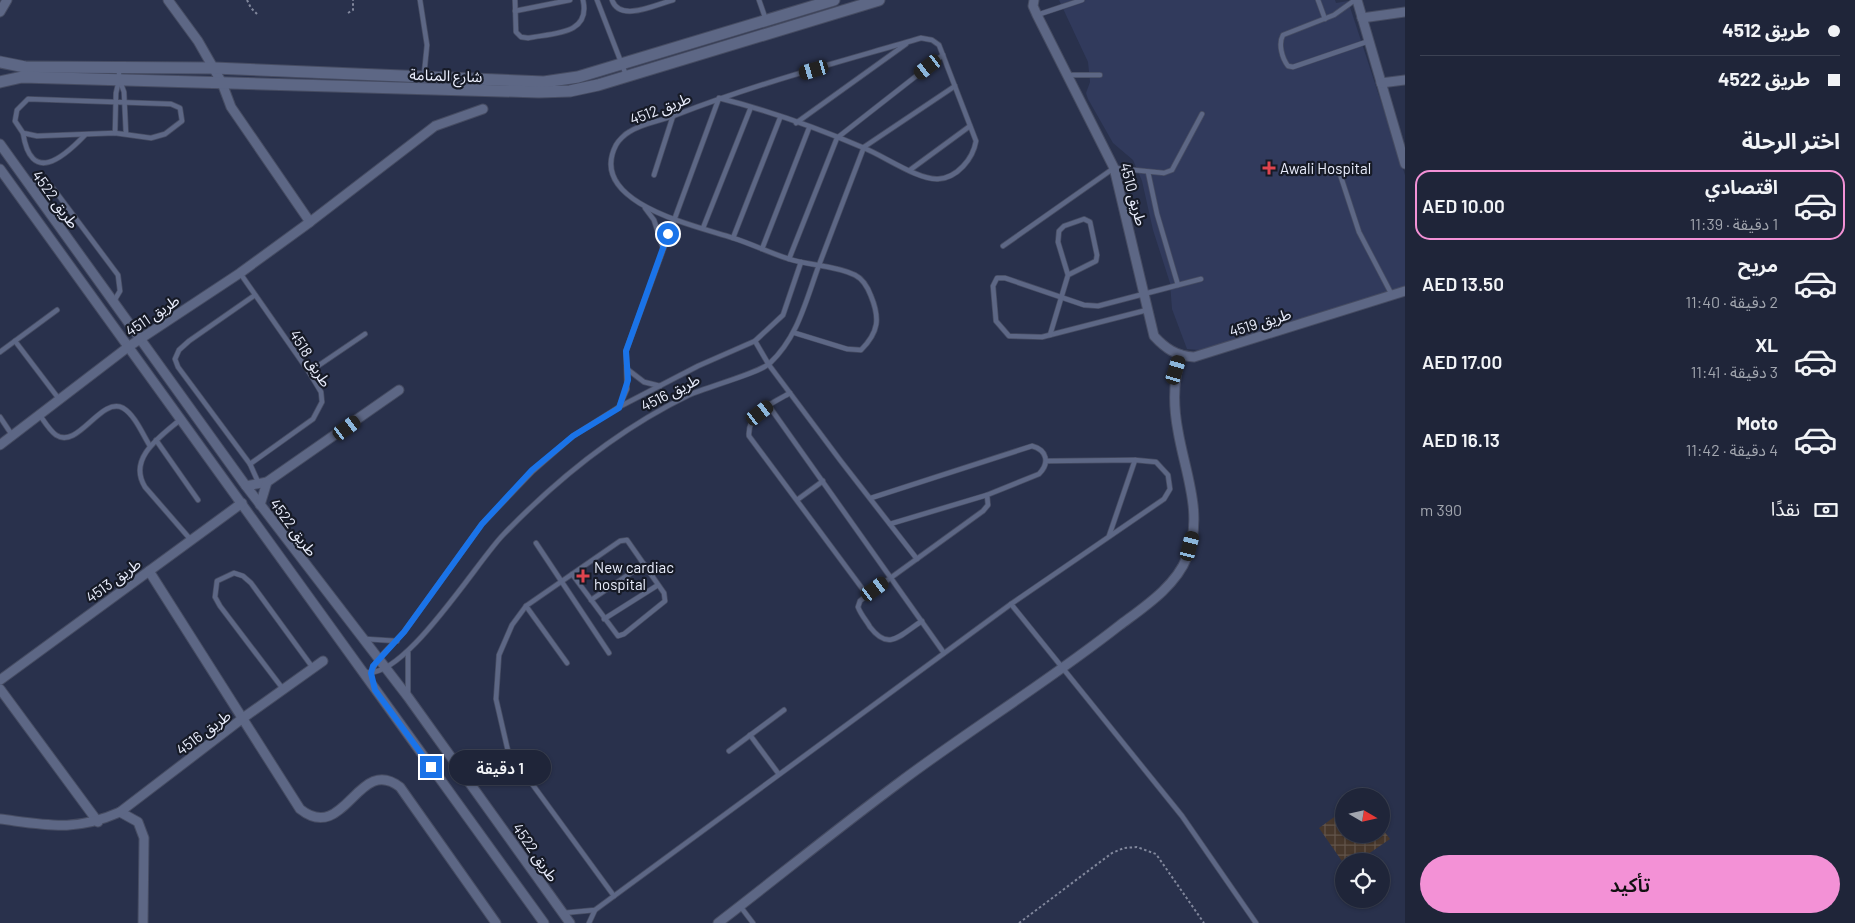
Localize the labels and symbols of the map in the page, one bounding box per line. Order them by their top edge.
car [911,52,944,82]
car [797,59,830,81]
street label: شارع المنامة [409,65,483,89]
street label: طريق 4512 [627,88,694,130]
place label: Awali Hospital [1280,159,1371,177]
street label: طريق 4510 [1115,160,1151,228]
marker: Awali Hospital [1262,161,1276,175]
street label: طريق 4522 [27,166,83,233]
route start [657,223,679,245]
street label: طريق 4511 [122,290,184,341]
street label: طريق 4519 [1227,304,1294,342]
street label: طريق 4518 [285,326,336,391]
car [1164,353,1187,387]
street label: طريق 4516 [637,369,703,416]
car [743,398,776,428]
car [330,413,363,443]
street label: طريق 4522 [265,495,321,561]
car [1179,530,1200,562]
street label: طريق 4513 [82,554,145,608]
place label: New cardiac hospital [594,558,674,593]
marker: New cardiac hospital [576,569,590,583]
car [858,574,891,604]
street label: طريق 4516 [172,706,235,760]
callout: 1 دقيقة [448,750,551,784]
route end [420,756,442,778]
north arrow [1335,788,1390,842]
street label: طريق 4522 [508,819,563,886]

